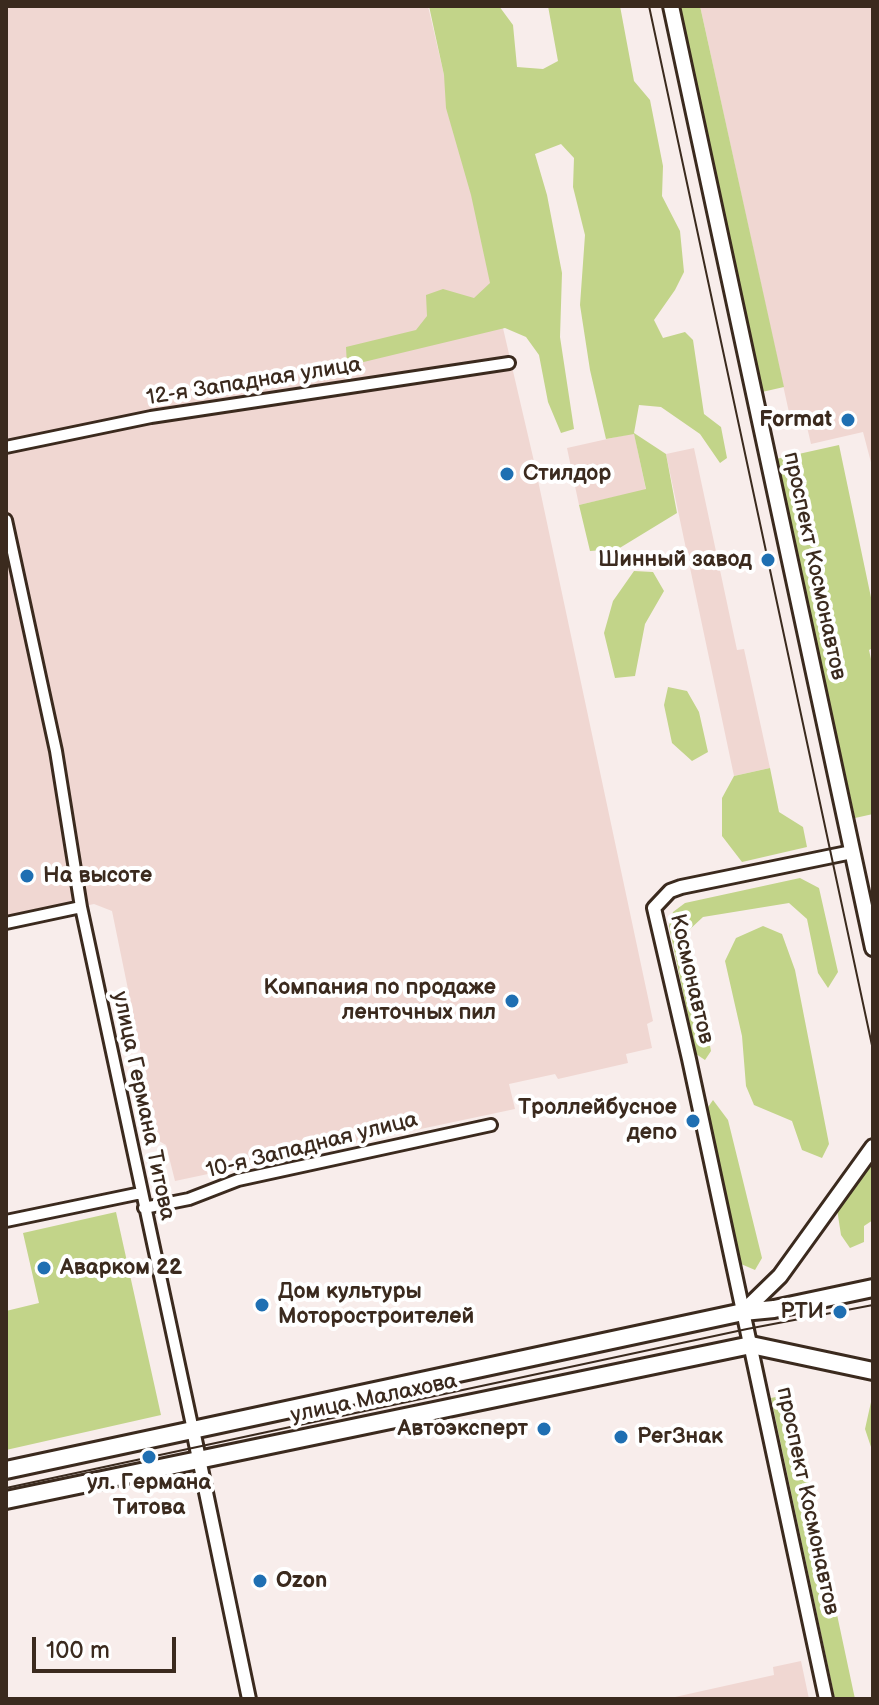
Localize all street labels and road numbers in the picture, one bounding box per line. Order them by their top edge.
street label: 12-я Западная улица [145,352,363,412]
street label: проспект Космонавтов [777,450,851,682]
street label: Космонавтов [663,912,719,1046]
street label: улица Германа Титова [106,989,180,1223]
street label: 10-я Западная улица [203,1107,421,1185]
street label: улица Малахова [288,1368,460,1430]
street label: проспект Космонавтов [770,1385,844,1617]

